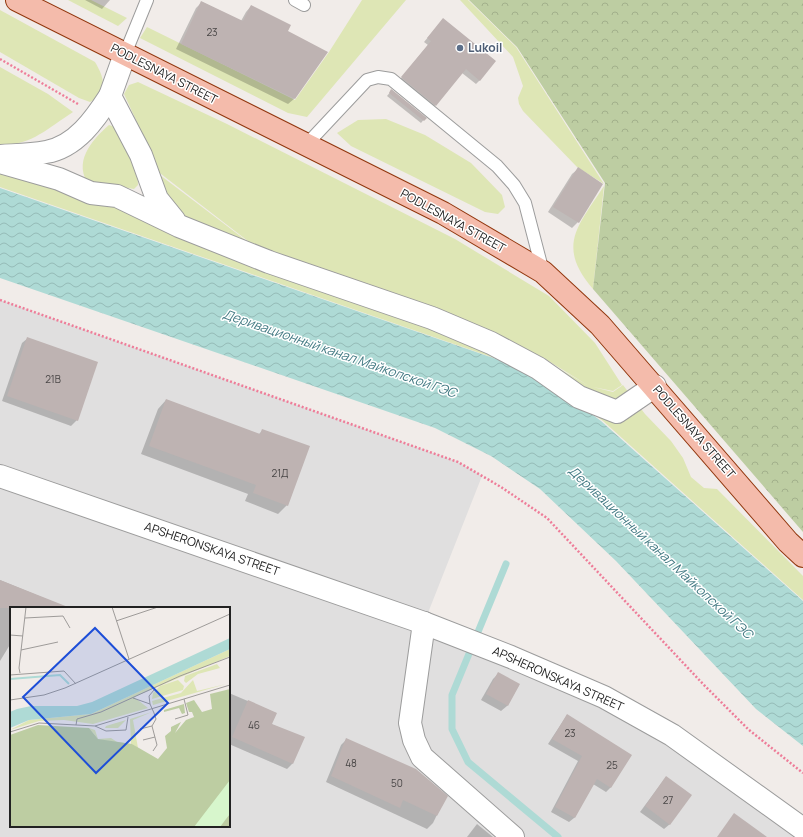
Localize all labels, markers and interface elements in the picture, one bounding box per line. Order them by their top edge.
house number: 23 [206,25,218,39]
street label: PODLESNAYA STREET [108,39,221,108]
place label: Lukoil [468,39,502,56]
marker: Lukoil [455,43,465,53]
street label: PODLESNAYA STREET [398,185,510,257]
water label: Деривационный канал Майкопской ГЭС [221,304,461,402]
house number: 21В [45,372,61,386]
street label: PODLESNAYA STREET [649,382,740,482]
water label: Деривационный канал Майкопской ГЭС [565,462,758,644]
house number: 21Д [272,466,288,480]
street label: APSHERONSKAYA STREET [142,517,283,580]
inset map [10,607,230,827]
street label: APSHERONSKAYA STREET [490,642,627,716]
house number: 46 [248,718,260,732]
house number: 23 [564,726,576,740]
house number: 48 [345,756,357,770]
house number: 25 [606,758,618,772]
house number: 50 [391,776,403,790]
house number: 27 [663,793,673,807]

